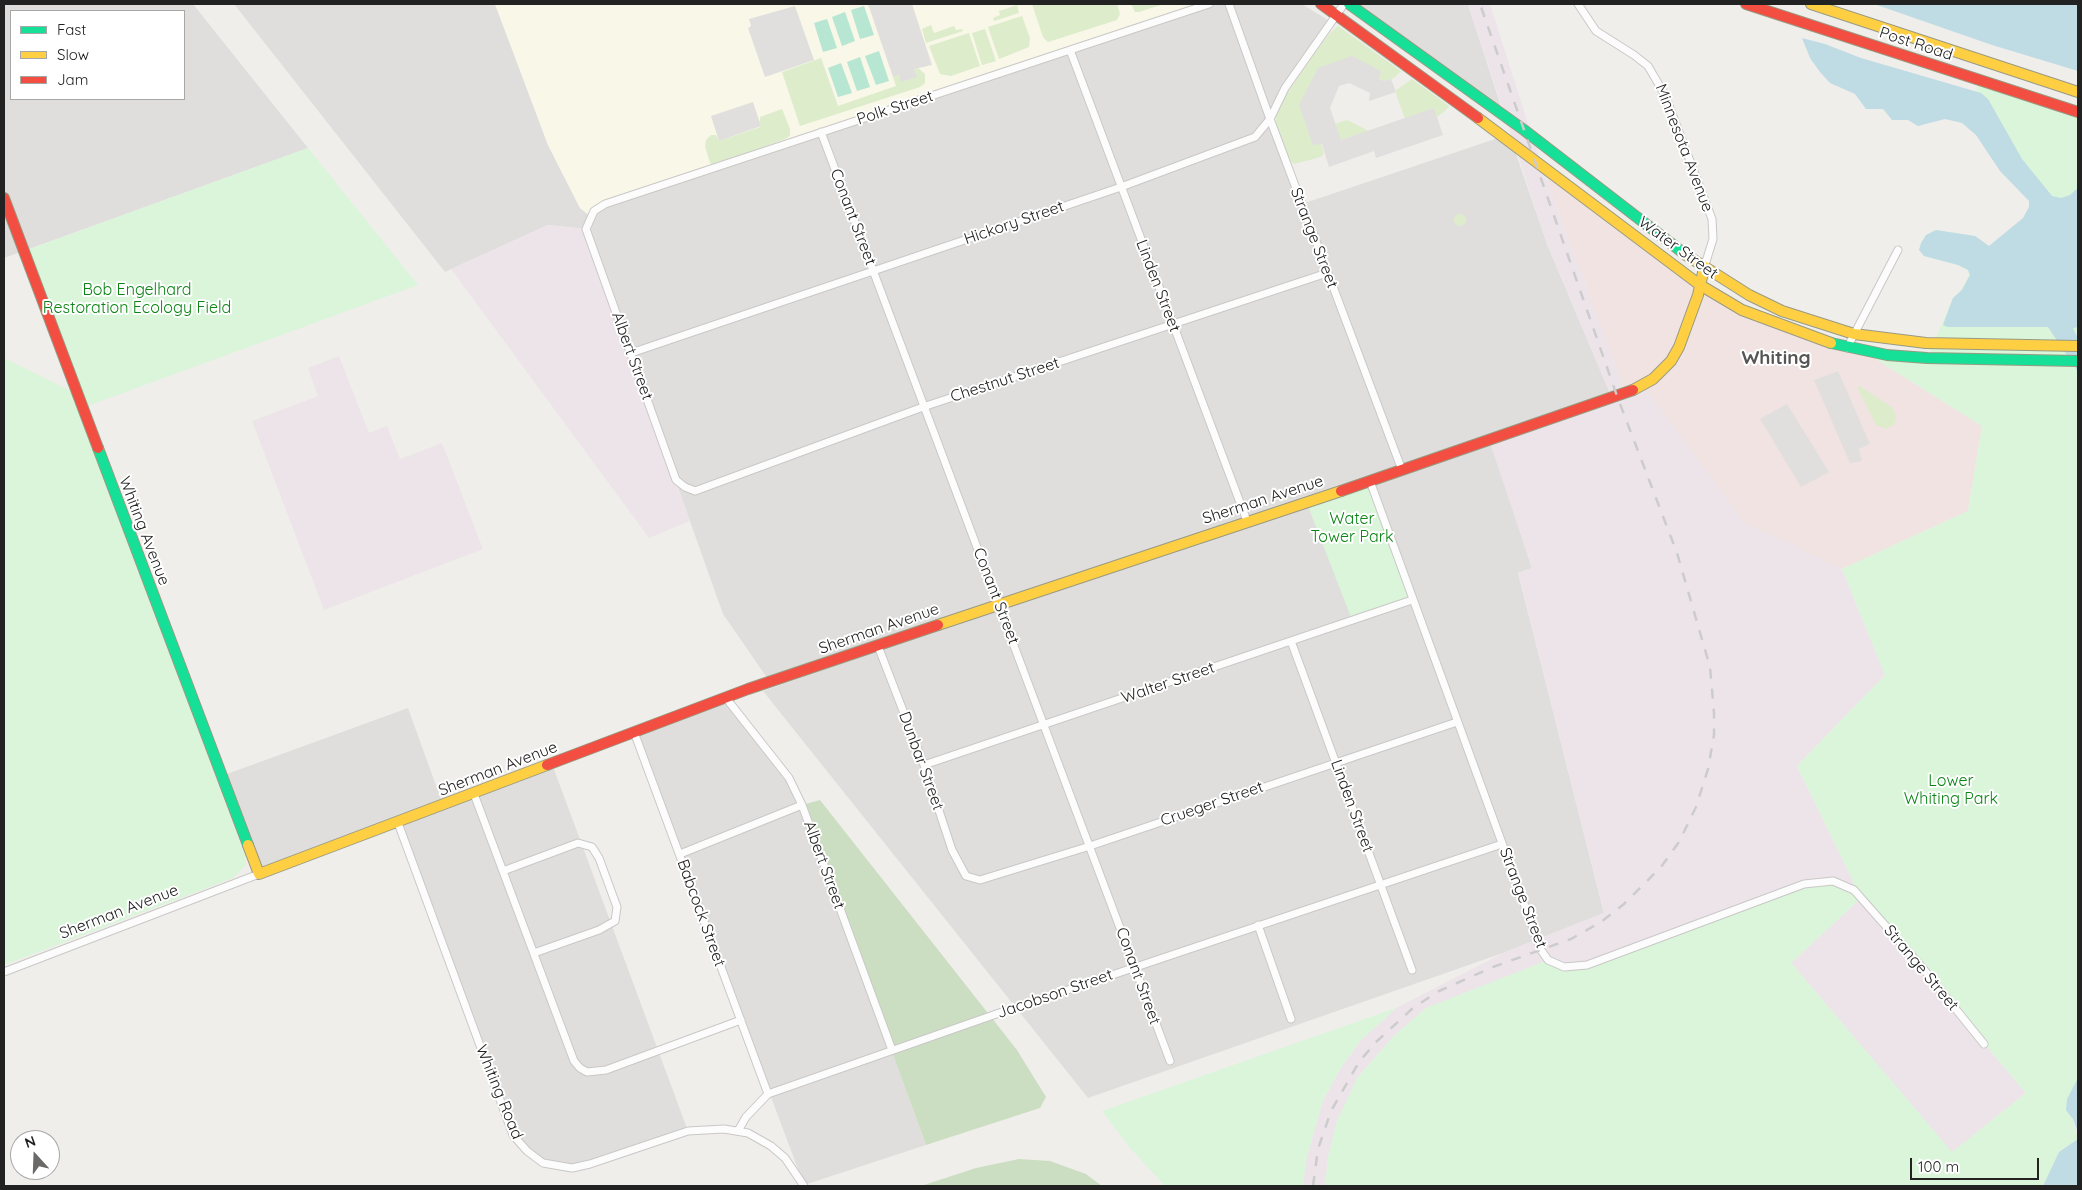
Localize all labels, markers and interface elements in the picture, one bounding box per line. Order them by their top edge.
legend [10,10,185,100]
text: Fast [57,20,86,39]
street label: Post Road [1877,23,1955,65]
text: Slow [57,45,89,64]
text: Jam [57,70,88,89]
street label: Minnesota Avenue [1651,81,1717,215]
street label: Polk Street [854,87,936,129]
street label: Conant Street [826,166,880,268]
street label: Strange Street [1286,185,1342,291]
street label: Hickory Street [961,197,1067,249]
street label: Water Street [1634,213,1722,283]
street label: Linden Street [1132,237,1184,335]
park label: Bob Engelhard Restoration Ecology Field [43,280,231,318]
street label: Albert Street [607,309,657,403]
district label: Whiting [1741,347,1811,369]
street label: Chestnut Street [948,353,1062,407]
street label: Sherman Avenue [1200,471,1326,529]
street label: Whiting Avenue [114,474,174,588]
park label: Water Tower Park [1311,509,1393,547]
street label: Conant Street [969,545,1023,647]
street label: Sherman Avenue [816,599,942,659]
street label: Walter Street [1119,658,1217,708]
street label: Dunbar Street [894,709,948,813]
street label: Sherman Avenue [436,737,560,801]
street label: Linden Street [1326,757,1378,855]
park label: Lower Whiting Park [1904,771,1998,809]
street label: Crueger Street [1158,777,1266,831]
street label: Albert Street [799,818,849,912]
street label: Strange Street [1495,845,1551,951]
street label: Babcock Street [673,857,729,969]
street label: Sherman Avenue [57,880,181,944]
street label: Strange Street [1880,921,1962,1015]
street label: Conant Street [1112,925,1164,1027]
street label: Jacobson Street [995,965,1115,1023]
street label: Whiting Road [471,1042,527,1142]
north arrow [10,1130,60,1180]
text: N [22,1132,38,1152]
scale bar [1912,1148,2041,1180]
text: 100 m [1918,1157,1959,1176]

